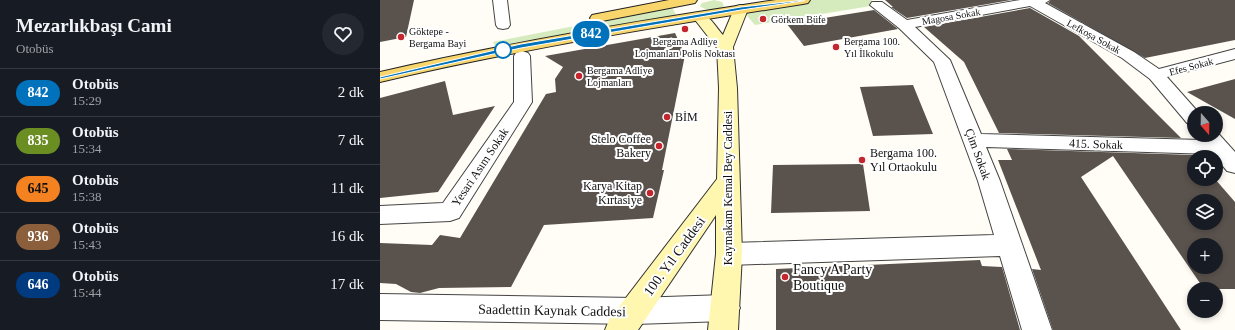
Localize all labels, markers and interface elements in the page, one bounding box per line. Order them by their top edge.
street label: Magosa Sokak [921,6,981,27]
button: heart [322,13,364,55]
marker: Görkem Büfe [758,14,768,24]
place label: Görkem Büfe [771,14,826,25]
text: Mezarlıkbaşı Cami [16,15,172,36]
street label: Lefkoşa Sokak [1065,17,1123,56]
line badge: 842 [568,21,614,47]
marker: Bergama Adliye Lojmanları Polis Noktası [680,24,690,34]
place label: Göktepe - Bergama Bayi [409,26,467,49]
text: 842 [581,26,602,41]
marker: Göktepe - Bergama Bayi [396,32,406,42]
place label: Bergama Adliye Lojmanları Polis Noktası [635,36,735,59]
place label: Bergama 100. Yıl İlkokulu [844,36,900,59]
text: Otobüs [16,41,54,56]
unlabelled marker [494,41,512,59]
marker: Bergama 100. Yıl İlkokulu [831,42,841,52]
street label: Efes Sokak [1168,55,1214,78]
place label: Bergama Adliye Lojmanları [587,65,653,88]
marker: Bergama Adliye Lojmanları [574,71,584,81]
text: Otobüs [72,76,119,92]
text: 2 dk [338,84,364,100]
text: 842 [28,85,49,100]
text: 15:29 [72,93,102,108]
north arrow [1187,106,1223,142]
map controls [1187,106,1223,318]
place label: BİM [675,110,698,124]
street label: Kaymakam Kemal Bey Caddesi [721,110,735,265]
marker: BİM [662,112,672,122]
text: Otobüs [72,124,119,140]
street label: Yesari Asım Sokak [449,125,511,209]
street label: Çim Sokak [962,126,994,182]
text: 7 dk [338,132,364,148]
place label: Stelo Coffee Bakery [591,132,651,160]
text: 835 [28,133,49,148]
street label: 415. Sokak [1069,136,1123,152]
text: 15:34 [72,141,102,156]
marker: Stelo Coffee Bakery [654,141,664,151]
place label: Bergama 100. Yıl Ortaokulu [870,146,937,174]
button: locate [1187,150,1223,186]
marker: Bergama 100. Yıl Ortaokulu [857,155,867,165]
text: Otobüs [72,172,119,188]
place label: Karya Kitap Kırtasiye [583,179,642,207]
text: 11 dk [331,180,364,196]
text: 645 [28,181,49,196]
marker: Karya Kitap Kırtasiye [645,188,655,198]
text: 15:38 [72,189,102,204]
button: layers [1187,194,1223,230]
street label: 100. Yıl Caddesi [641,214,708,299]
text: Otobüs [72,220,119,236]
text: 16 dk [330,228,364,244]
text: 936 [28,229,49,244]
text: 15:43 [72,237,102,252]
button: + [1187,238,1223,274]
place label: Fancy A Party Boutique [793,262,872,293]
text: Otobüs [72,268,119,284]
marker: Fancy A Party Boutique [780,272,790,282]
text: 17 dk [330,276,364,292]
text: 646 [28,277,49,292]
button: − [1187,282,1223,318]
text: 15:44 [72,285,102,300]
street label: Saadettin Kaynak Caddesi [478,302,626,319]

